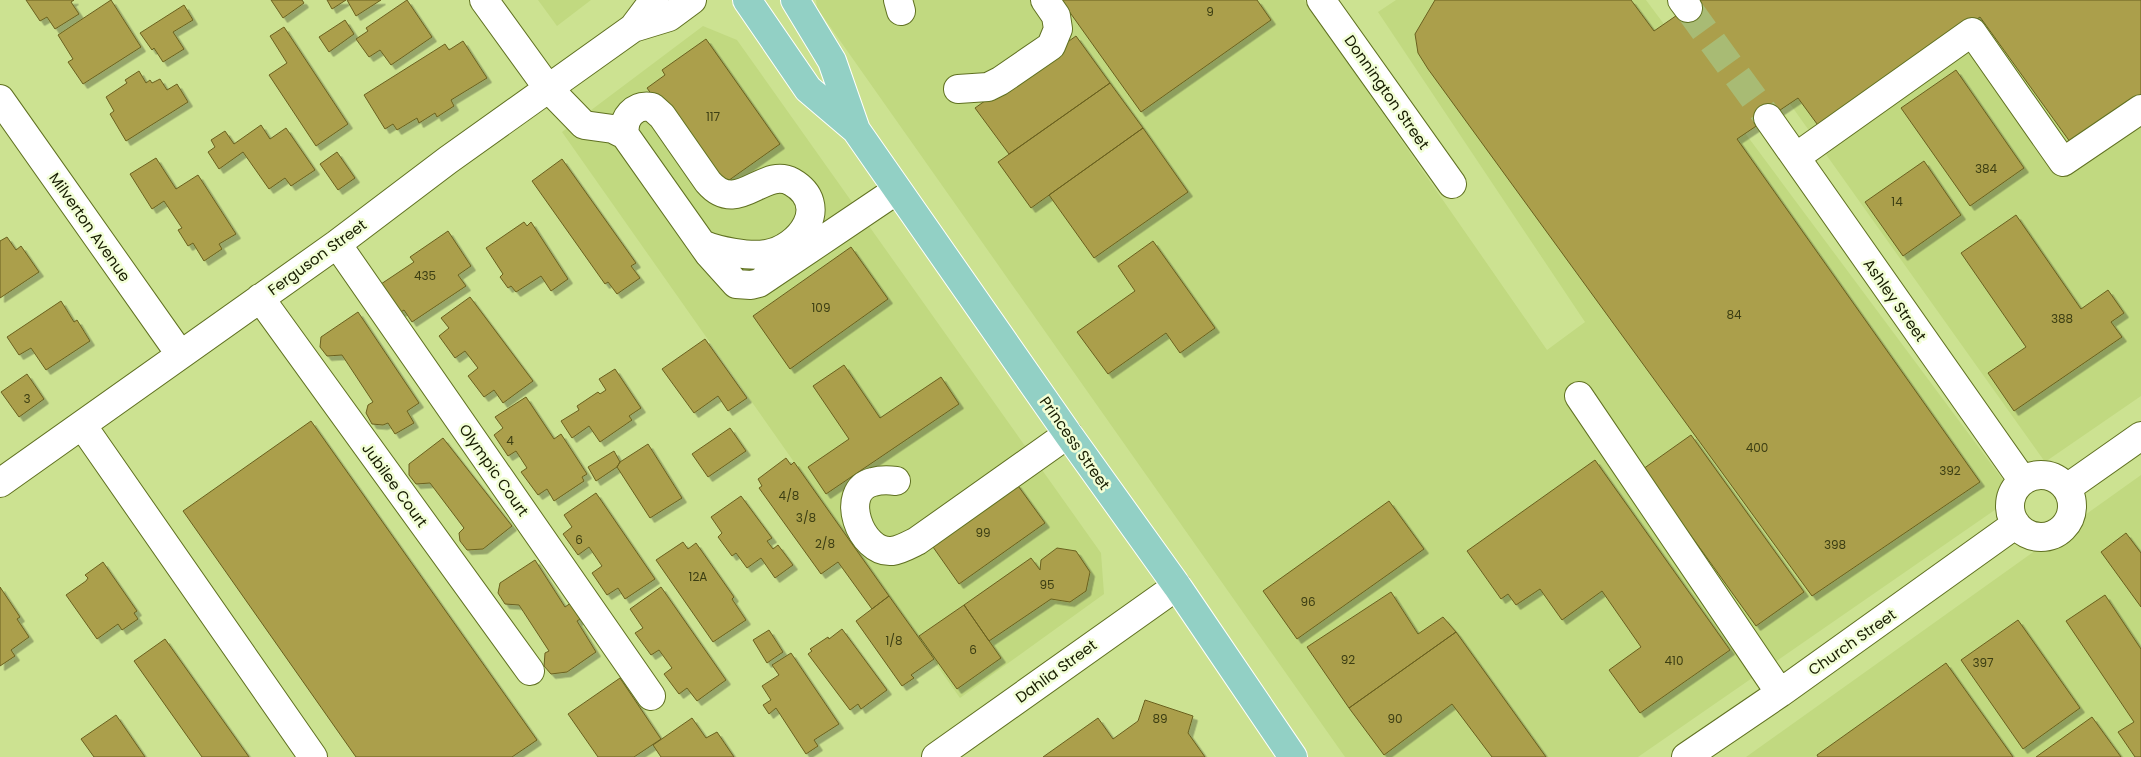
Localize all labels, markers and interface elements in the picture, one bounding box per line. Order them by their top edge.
house number: 9 [1206,3,1214,20]
street label: Donnington Street [1340,31,1434,153]
house number: 117 [706,108,721,125]
house number: 384 [1975,160,1998,177]
street label: Milverton Avenue [45,168,135,286]
house number: 14 [1891,193,1903,210]
street label: Ferguson Street [263,214,371,300]
street label: Ashley Street [1859,254,1931,346]
house number: 435 [414,267,436,284]
house number: 109 [812,299,830,316]
house number: 84 [1726,306,1742,323]
house number: 388 [2051,310,2073,327]
house number: 3 [23,390,31,407]
street label: Princess Street [1035,392,1115,494]
street label: Olympic Court [454,420,534,520]
house number: 4 [506,432,514,449]
street label: Jubilee Court [357,439,433,531]
house number: 400 [1746,439,1768,456]
house number: 392 [1939,462,1961,479]
house number: 4/8 [779,487,799,504]
house number: 3/8 [796,509,816,526]
house number: 99 [975,524,991,541]
house number: 6 [575,531,583,548]
house number: 2/8 [815,535,835,552]
house number: 398 [1824,536,1846,553]
house number: 12A [689,568,707,585]
house number: 95 [1039,576,1055,593]
house number: 96 [1300,593,1316,610]
street label: Church Street [1804,604,1900,680]
house number: 1/8 [885,632,903,649]
street label: Dahlia Street [1011,634,1101,708]
house number: 6 [969,641,977,658]
house number: 92 [1341,651,1355,668]
house number: 410 [1665,652,1683,669]
house number: 397 [1972,654,1994,671]
house number: 89 [1152,710,1168,727]
house number: 90 [1387,710,1403,727]

